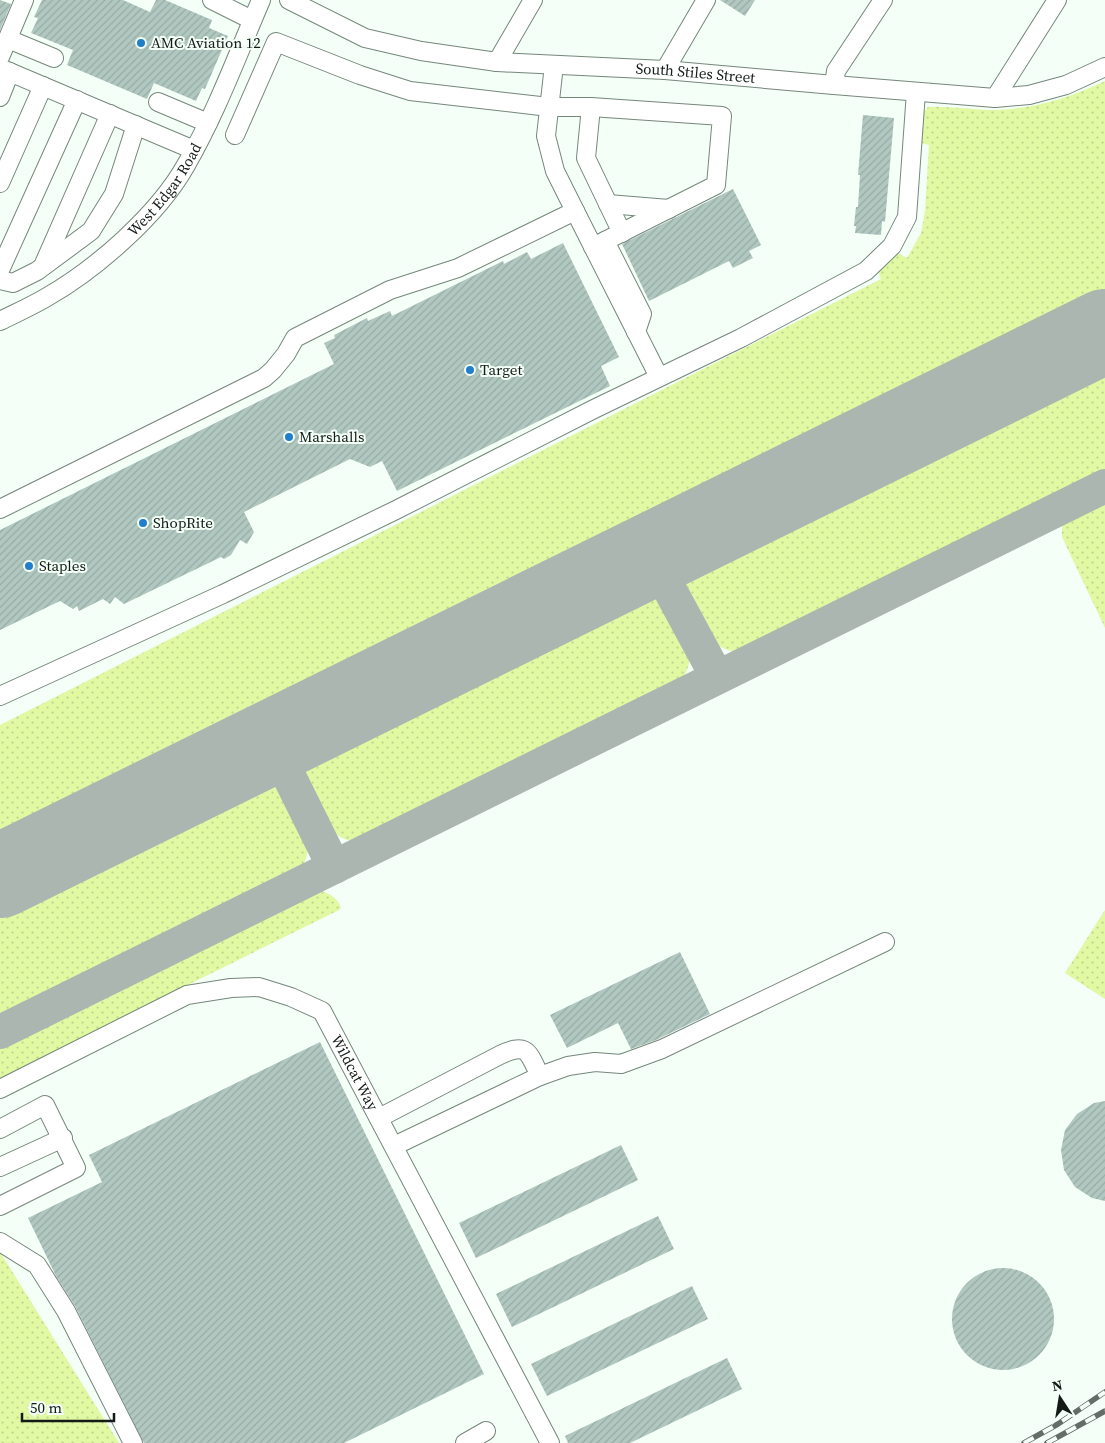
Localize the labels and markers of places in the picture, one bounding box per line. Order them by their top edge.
place label: AMC Aviation 12 [151,32,261,53]
marker: AMC Aviation 12 [135,37,147,49]
place label: Target [480,359,522,380]
marker: Target [464,364,476,376]
place label: Marshalls [299,426,364,447]
marker: Marshalls [283,431,295,443]
place label: ShopRite [153,512,213,533]
marker: ShopRite [137,517,149,529]
place label: Staples [39,555,86,576]
marker: Staples [23,560,35,572]

